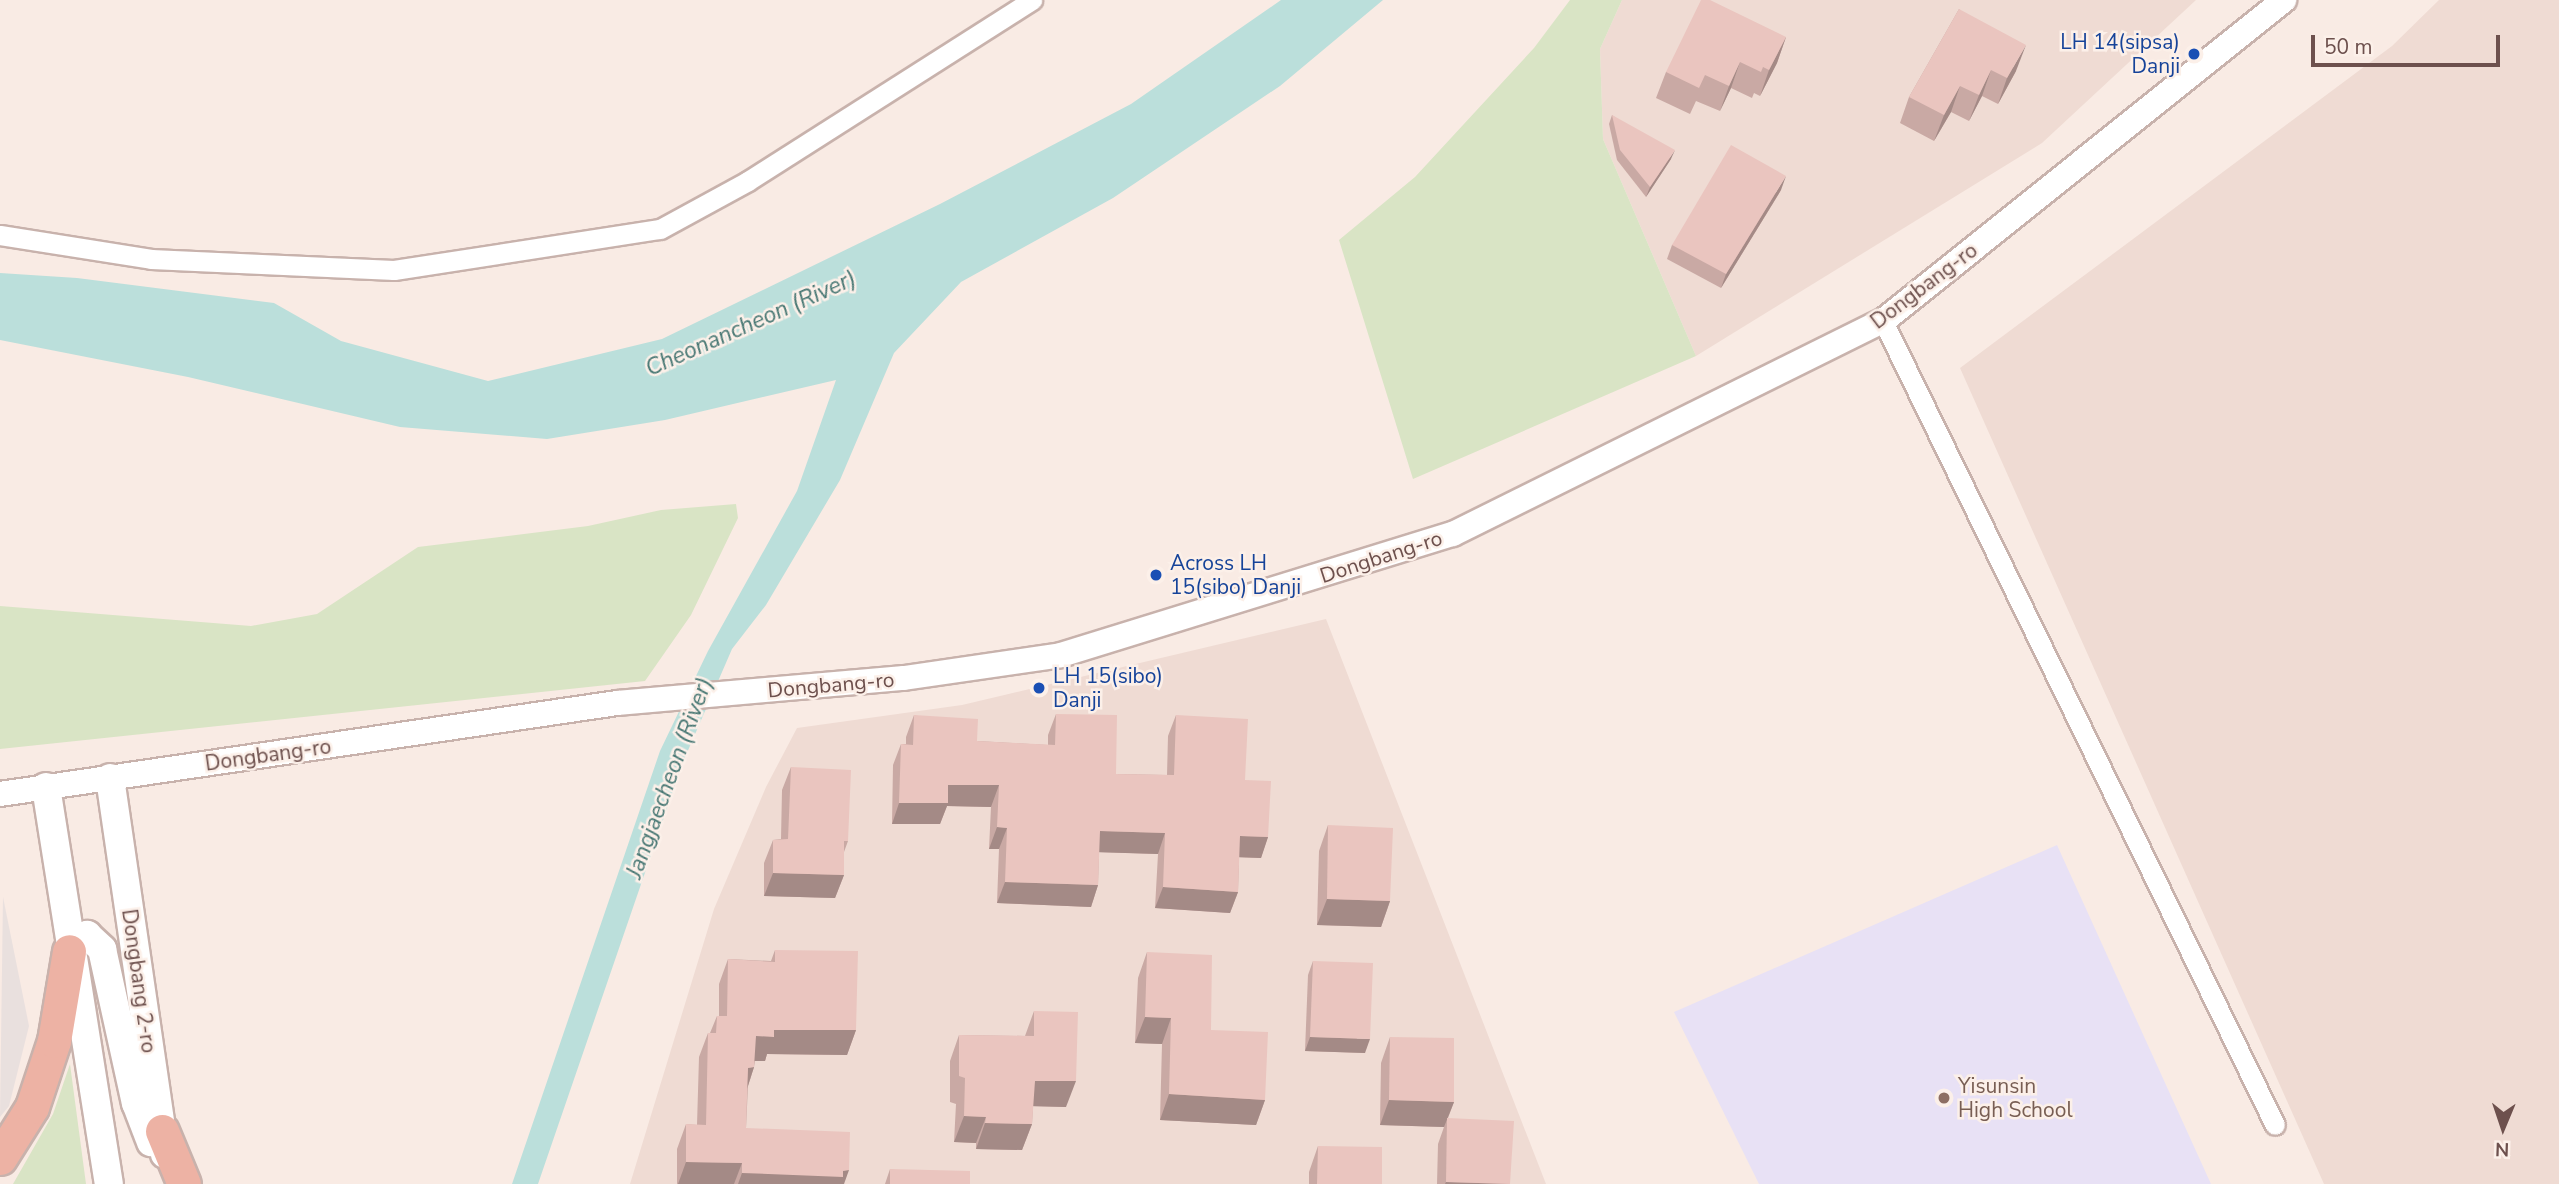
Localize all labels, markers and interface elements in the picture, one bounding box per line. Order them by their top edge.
scale bar [2314,21,2503,65]
place label: LH 14(sipsa) Danji [2060,29,2180,79]
text: 50 m [2324,33,2373,61]
marker: LH 14(sipsa) Danji [2186,46,2202,62]
street label: Dongbang-ro [1866,238,1982,334]
water label: Cheonancheon (River) [641,265,861,383]
street label: Dongbang-ro [1317,525,1445,589]
place label: Across LH 15(sibo) Danji [1170,550,1301,600]
marker: Across LH 15(sibo) Danji [1148,567,1164,583]
place label: LH 15(sibo) Danji [1053,663,1163,713]
street label: Dongbang-ro [767,667,895,703]
water label: Jangjaecheon (River) [621,674,719,882]
marker: LH 15(sibo) Danji [1031,680,1047,696]
street label: Dongbang-ro [203,734,333,776]
street label: Dongbang 2-ro [116,907,162,1055]
place label: Yisunsin High School [1958,1073,2073,1123]
marker: Yisunsin High School [1936,1090,1952,1106]
north arrow [2468,1093,2538,1163]
text: N [2495,1136,2510,1162]

